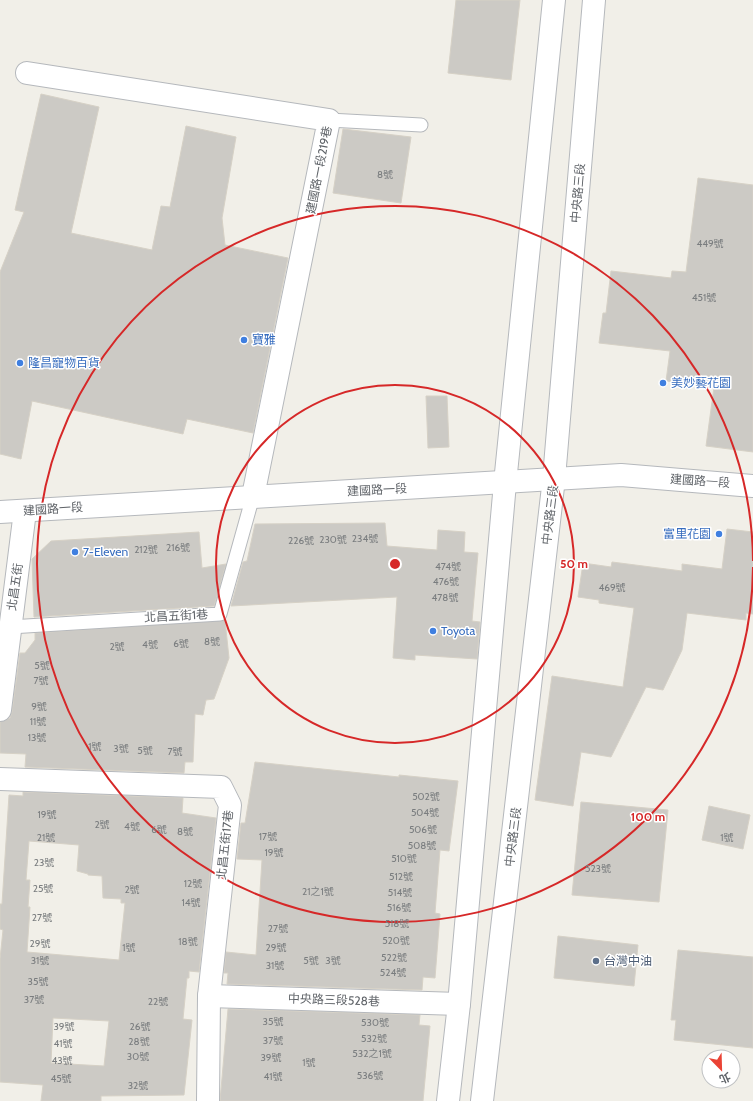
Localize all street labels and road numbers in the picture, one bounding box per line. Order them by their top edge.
street label: 建國路一段219巷 [303,125,334,215]
street label: 中央路三段 [567,162,588,224]
street label: 建國路一段 [670,471,730,490]
street label: 建國路一段 [347,480,407,499]
street label: 中央路三段 [538,484,561,546]
street label: 建國路一段 [23,499,83,518]
street label: 北昌五街 [4,562,25,612]
street label: 北昌五街1巷 [144,606,208,625]
street label: 中央路三段 [501,806,524,868]
street label: 北昌五街17巷 [213,809,236,881]
street label: 中央路三段528巷 [288,990,380,1009]

